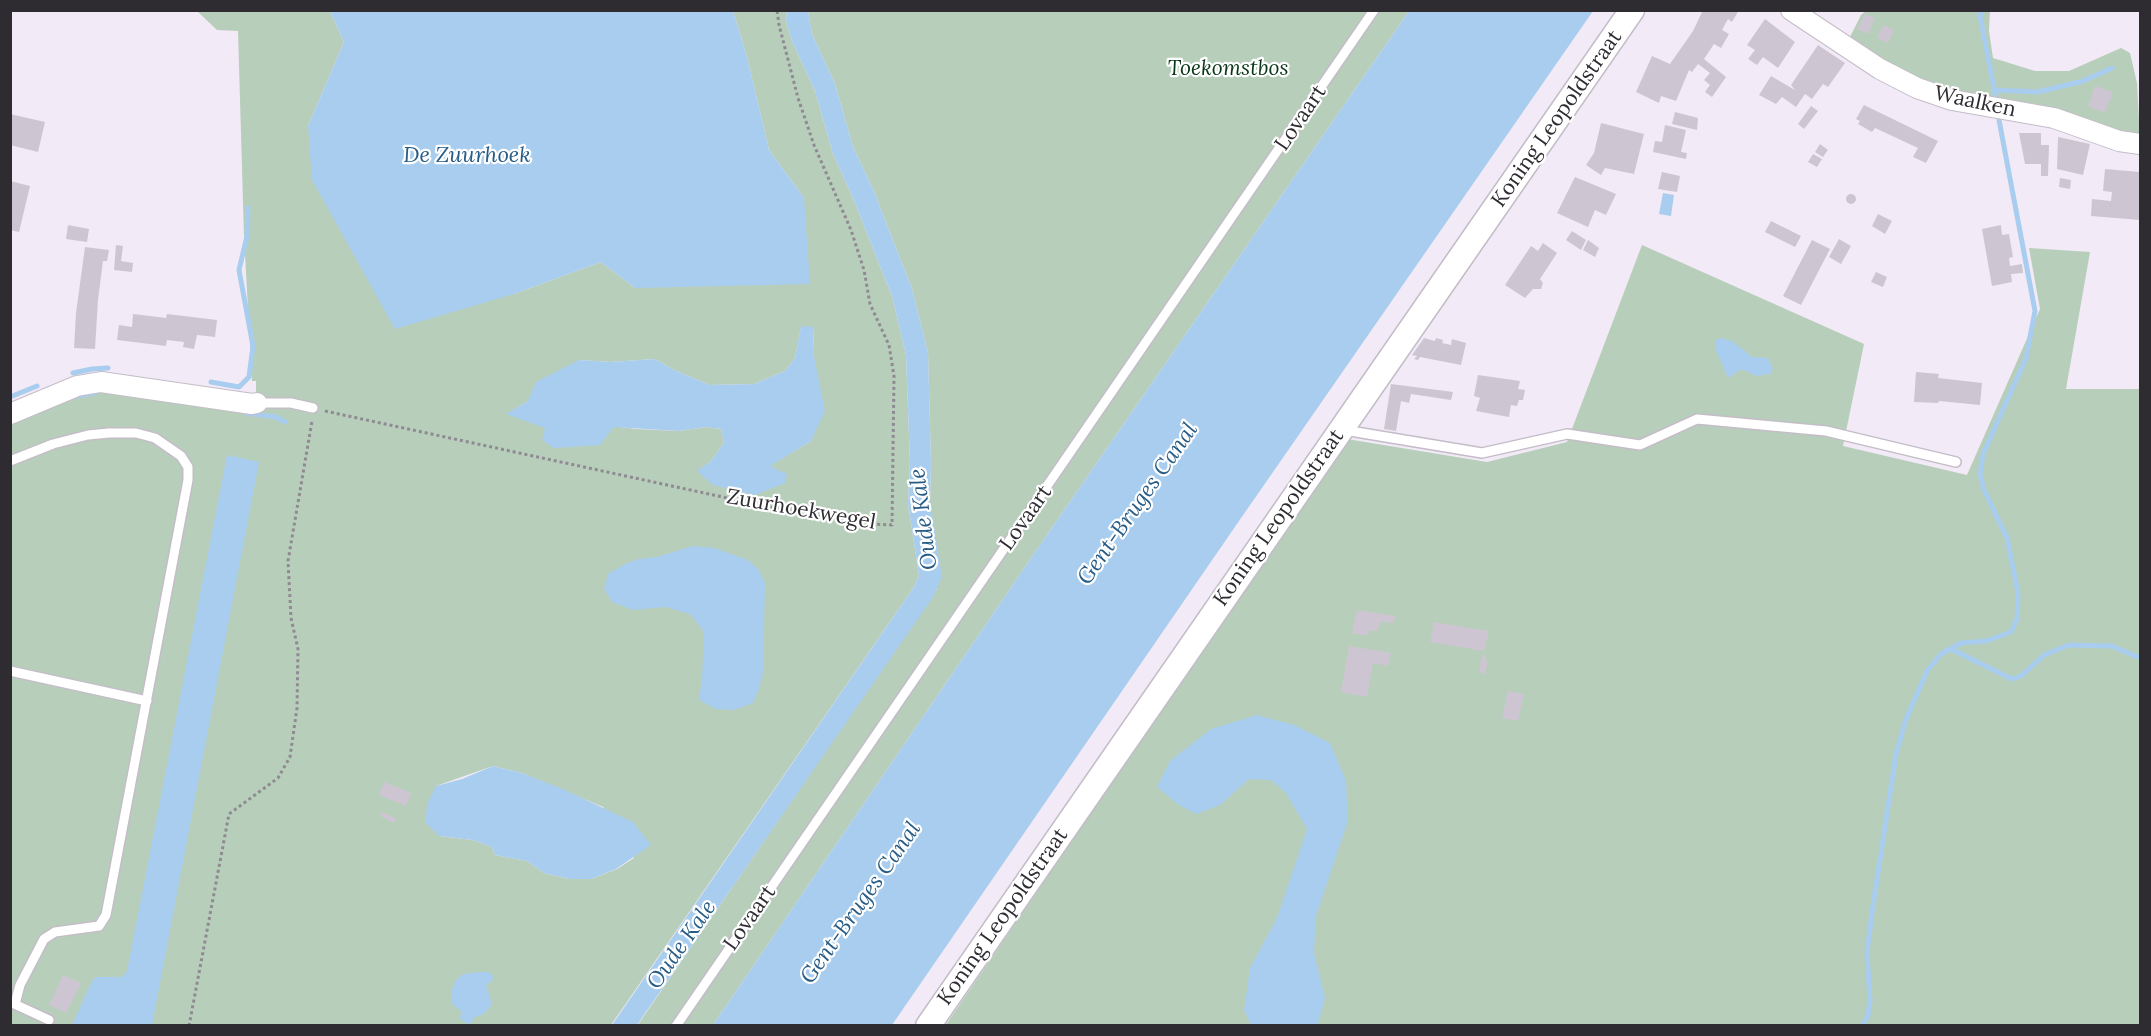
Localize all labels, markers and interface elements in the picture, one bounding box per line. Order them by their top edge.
street label: Koning Leopoldstraat [1486,26,1628,212]
park label: Toekomstbos [1168,56,1288,82]
street label: Lovaart [1270,80,1332,156]
street label: Waalken [1932,81,2018,123]
water label: De Zuurhoek [403,143,531,169]
water label: Gent-Bruges Canal [1072,418,1204,590]
street label: Koning Leopoldstraat [1208,425,1350,611]
water label: Oude Kale [905,467,943,571]
street label: Lovaart [995,481,1057,555]
street label: Zuurhoekwegel [725,484,877,536]
water label: Gent-Bruges Canal [795,817,927,989]
street label: Koning Leopoldstraat [932,824,1074,1010]
street label: Lovaart [719,881,781,955]
water label: Oude Kale [642,896,722,994]

